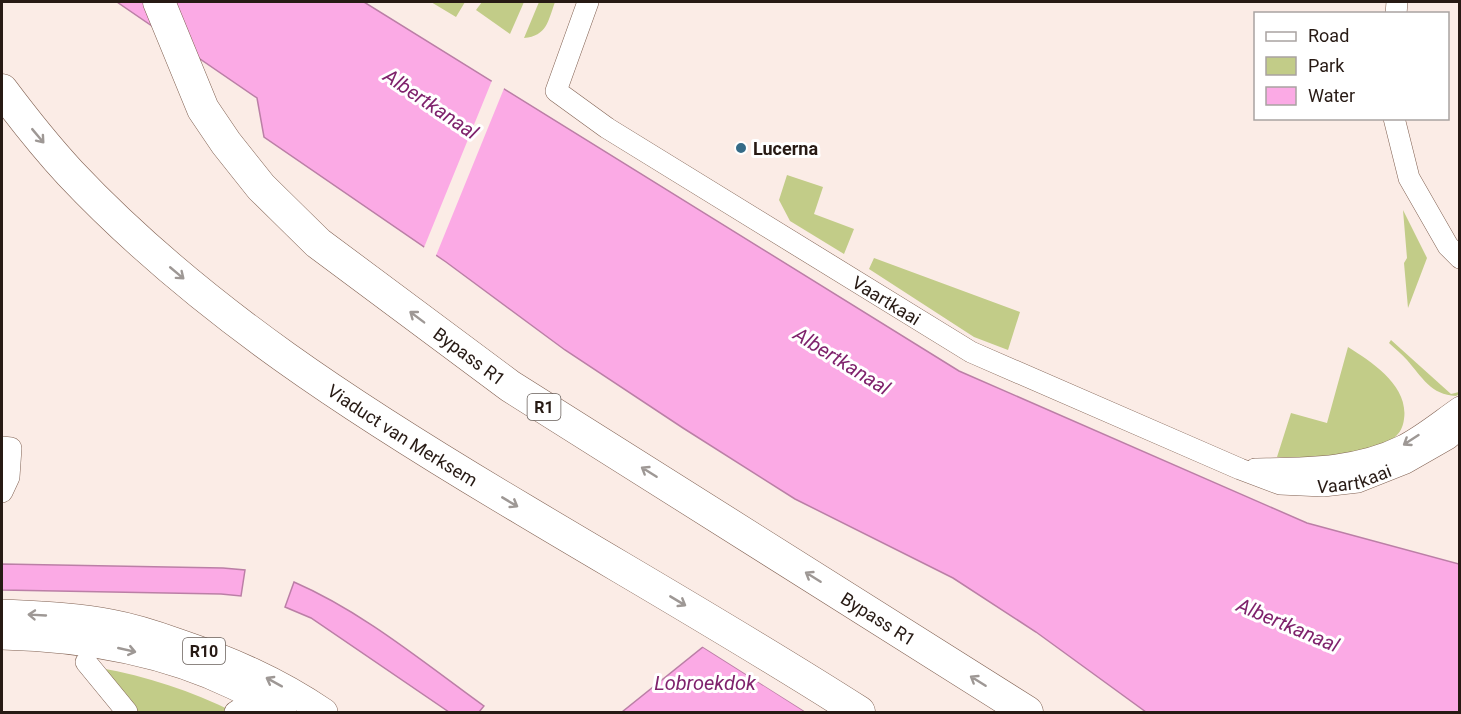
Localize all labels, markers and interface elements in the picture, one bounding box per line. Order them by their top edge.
legend [1254,12,1449,120]
text: Road [1308,25,1349,46]
text: Park [1308,55,1345,76]
water label: Albertkanaal [378,63,483,145]
text: Water [1308,85,1355,106]
one-way arrow [32,128,45,144]
place label: Lucerna [753,138,818,159]
marker: Lucerna [734,141,748,155]
one-way arrow [168,266,184,279]
street label: Vaartkaai [849,271,925,329]
one-way arrow [410,311,426,323]
water label: Albertkanaal [789,321,895,400]
street label: Bypass R1 [430,322,510,389]
street label: Viaduct van Merksem [324,380,481,490]
road number: R1 [528,394,560,420]
one-way arrow [1403,434,1420,446]
street label: Vaartkaai [1316,459,1394,497]
one-way arrow [640,466,657,479]
one-way arrow [501,496,518,508]
one-way arrow [805,570,822,583]
street label: Bypass R1 [837,587,920,650]
water label: Albertkanaal [1232,592,1343,657]
one-way arrow [669,596,686,608]
one-way arrow [28,609,48,620]
road number: R10 [183,638,225,664]
one-way arrow [118,644,137,656]
water label: Lobroekdok [654,671,757,695]
one-way arrow [970,675,987,687]
one-way arrow [266,676,284,687]

